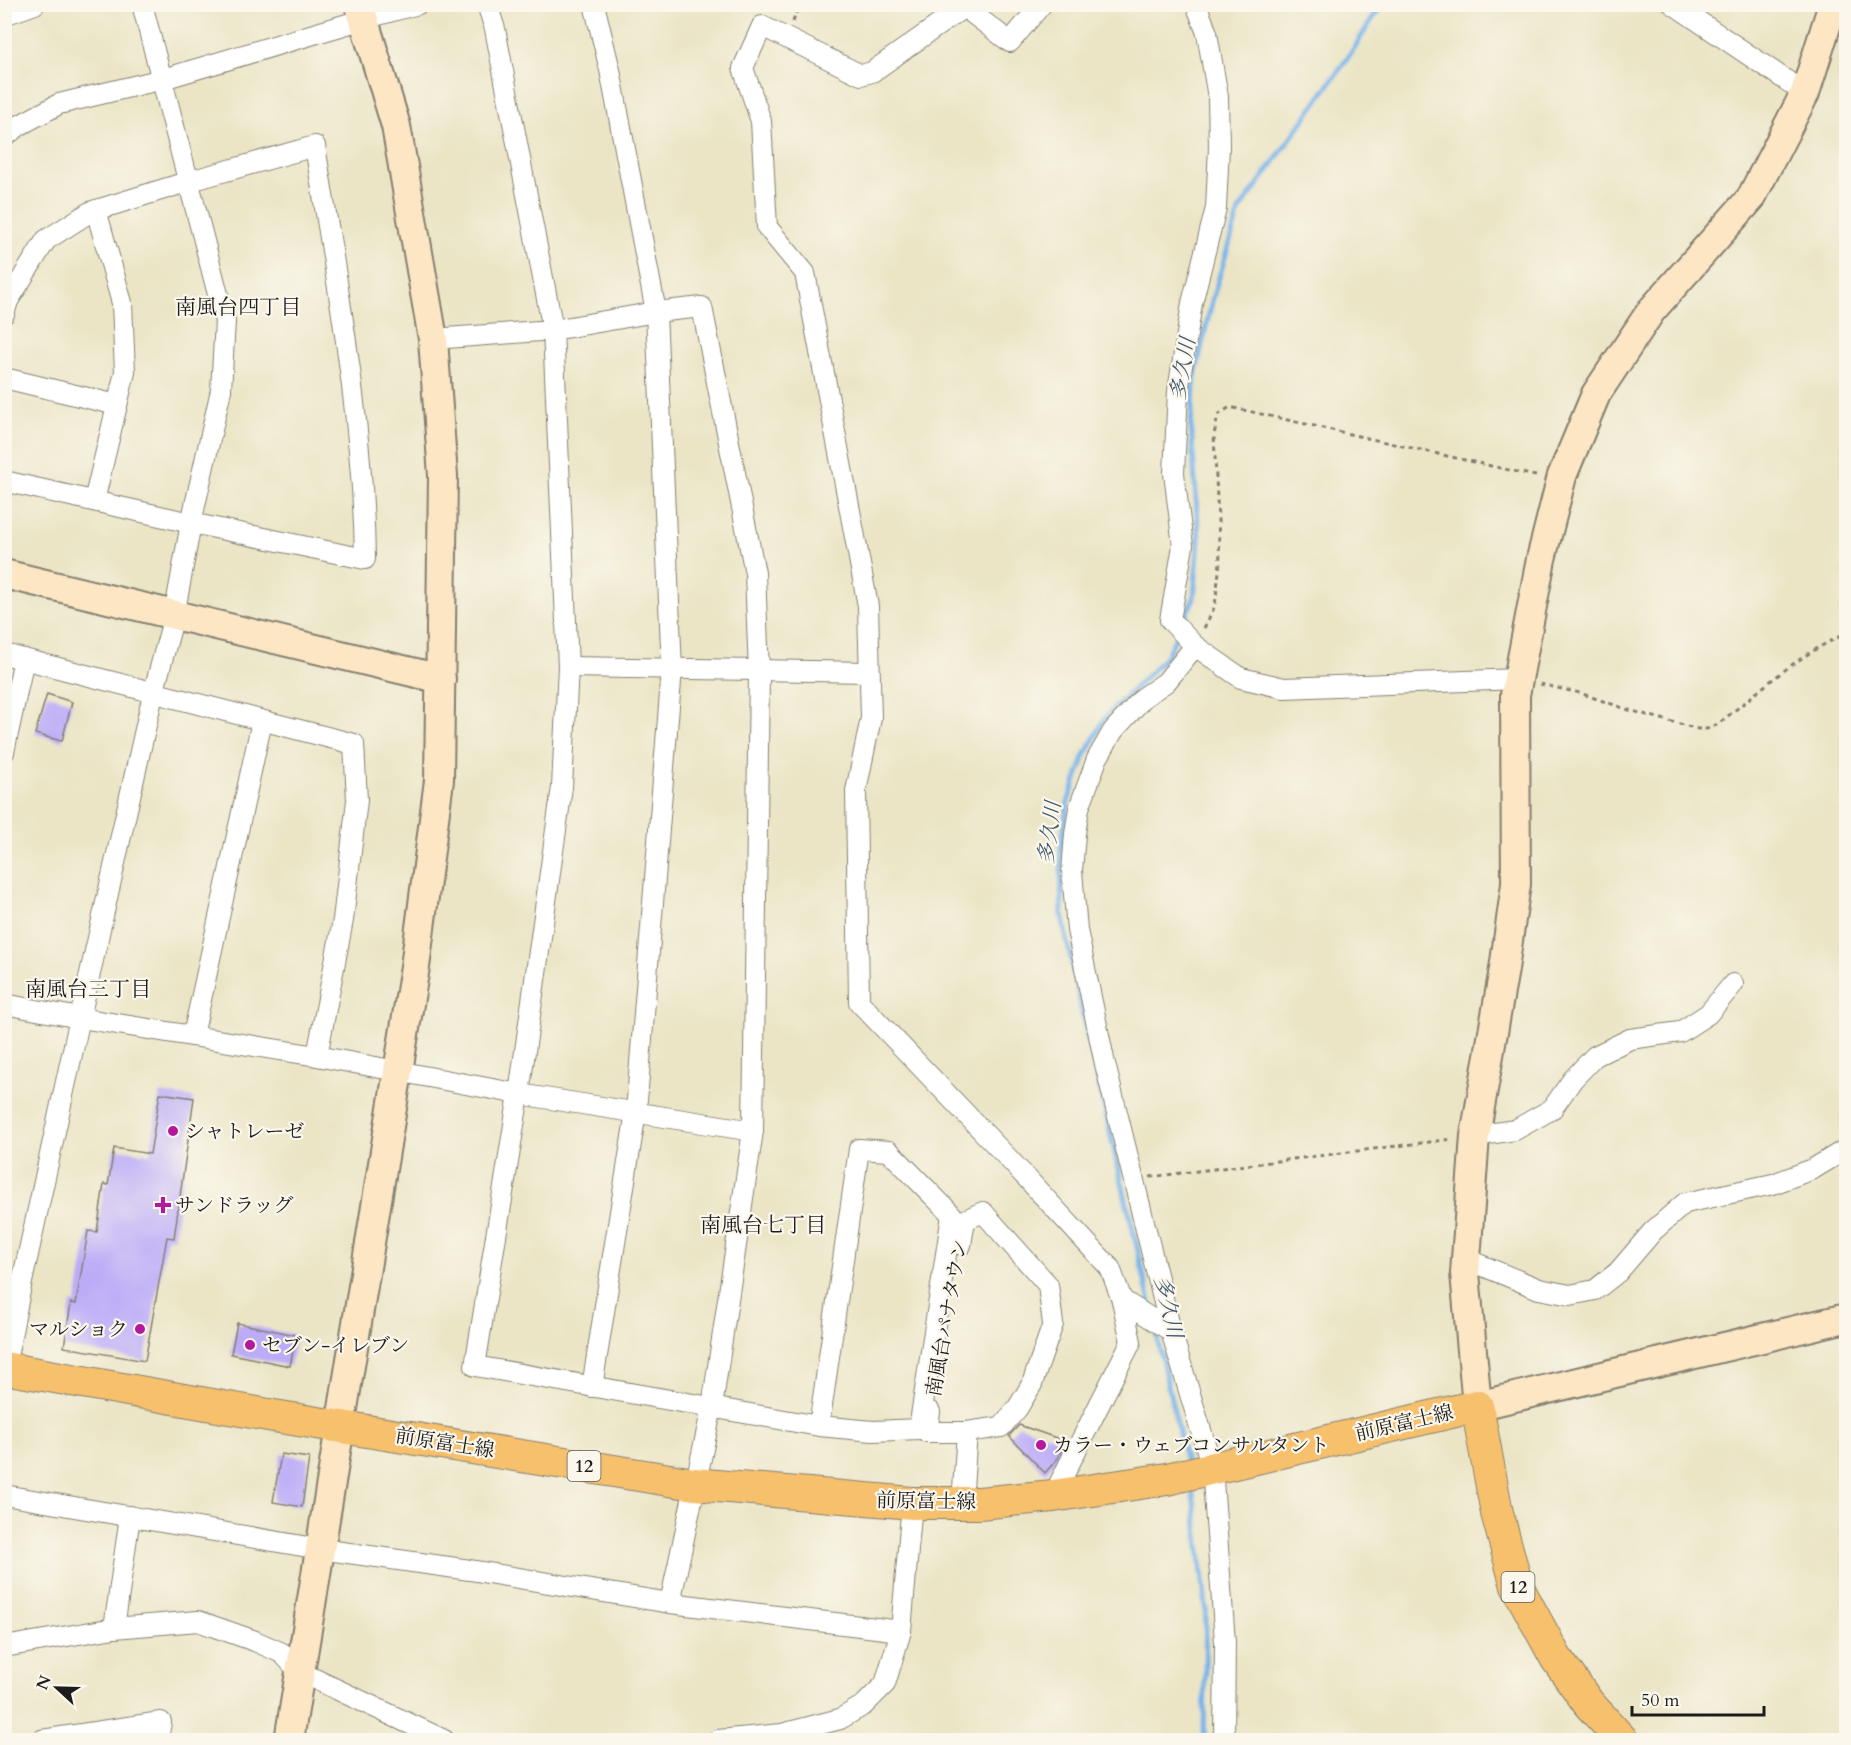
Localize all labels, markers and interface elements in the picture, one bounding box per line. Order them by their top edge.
district label: 南風台四丁目 [175,293,301,322]
water label: 多久川 [1163,333,1203,403]
water label: 多久川 [1032,798,1068,866]
district label: 南風台三丁目 [25,975,151,1004]
place label: シャトレーゼ [185,1118,304,1145]
marker: シャトレーゼ [166,1124,180,1138]
place label: サンドラッグ [175,1192,294,1219]
marker: サンドラッグ [156,1198,170,1212]
district label: 南風台七丁目 [700,1211,826,1240]
street label: 南風台パナタウン [920,1237,974,1399]
water label: 多久川 [1147,1273,1190,1343]
place label: マルショク [29,1316,128,1343]
marker: マルショク [133,1322,147,1336]
place label: セブン-イレブン [262,1332,409,1359]
marker: セブン-イレブン [243,1338,257,1352]
street label: 前原富士線 [1352,1399,1456,1447]
street label: 前原富士線 [394,1422,496,1464]
place label: カラー・ウェブコンサルタント [1053,1432,1329,1459]
marker: カラー・ウェブコンサルタント [1034,1438,1048,1452]
road number: 12 [568,1451,600,1481]
street label: 前原富士線 [876,1487,976,1515]
road number: 12 [1502,1572,1534,1602]
north arrow [27,1658,87,1718]
text: N [31,1672,57,1693]
scale bar [1632,1679,1764,1717]
text: 50 m [1641,1688,1680,1713]

